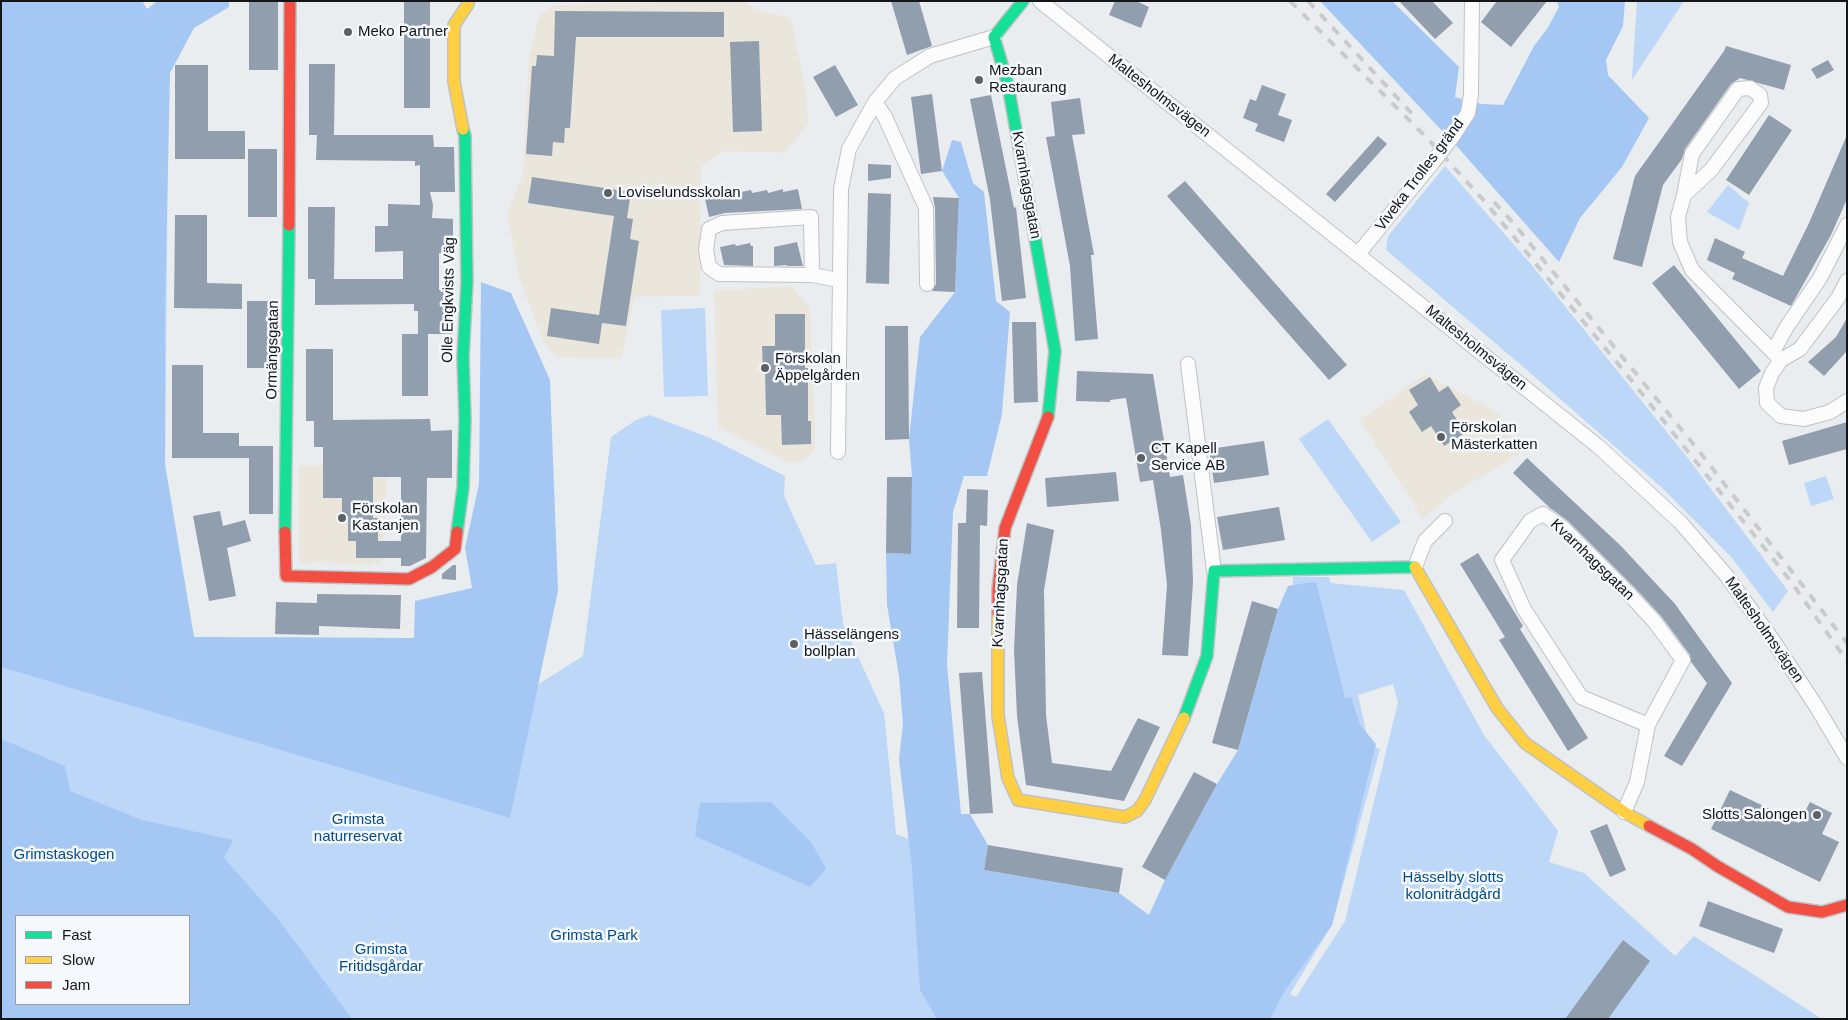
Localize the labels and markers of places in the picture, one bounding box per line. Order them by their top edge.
place label: Meko Partner [358,23,448,41]
marker: Meko Partner [342,26,354,38]
place label: Mezban Restaurang [989,62,1067,97]
marker: Mezban Restaurang [973,74,985,86]
place label: Loviselundsskolan [618,184,741,202]
marker: Loviselundsskolan [602,187,614,199]
place label: Förskolan Äppelgården [775,350,860,385]
marker: Förskolan Äppelgården [759,362,771,374]
place label: Förskolan Mästerkatten [1451,419,1538,454]
marker: Förskolan Mästerkatten [1435,431,1447,443]
place label: CT Kapell Service AB [1151,440,1225,475]
marker: CT Kapell Service AB [1135,452,1147,464]
place label: Förskolan Kastanjen [352,500,419,535]
marker: Förskolan Kastanjen [336,512,348,524]
place label: Hässelängens bollplan [804,626,899,661]
marker: Hässelängens bollplan [788,638,800,650]
place label: Slotts Salongen [1702,806,1807,824]
marker: Slotts Salongen [1811,809,1823,821]

